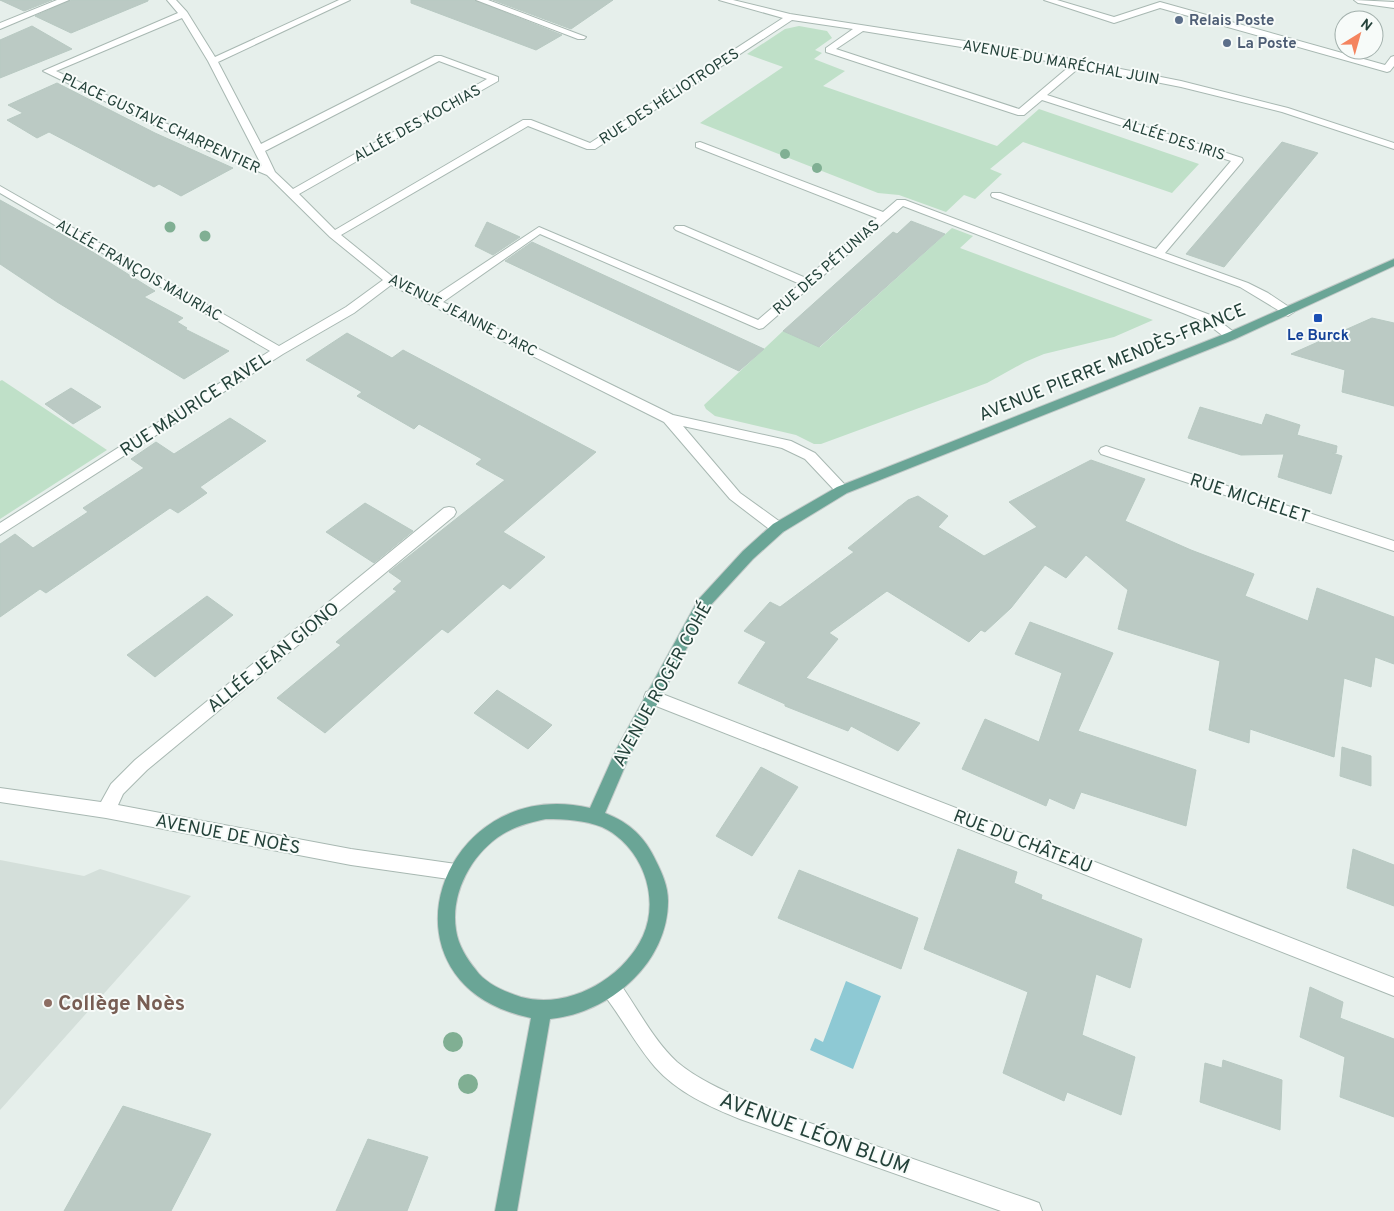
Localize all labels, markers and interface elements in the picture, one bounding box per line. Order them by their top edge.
north arrow [1334,10,1384,60]
place label: Relais Poste [1189,12,1274,31]
marker: Relais Poste [1173,14,1185,26]
text: N [1357,16,1375,36]
place label: La Poste [1237,35,1297,54]
street label: AVENUE DU MARÉCHAL JUIN [961,36,1161,90]
marker: La Poste [1221,37,1233,49]
street label: RUE DES HÉLIOTROPES [596,44,743,150]
street label: PLACE GUSTAVE CHARPENTIER [58,70,263,179]
street label: ALLÉE DES KOCHIAS [350,81,485,167]
street label: ALLÉE DES IRIS [1120,114,1228,166]
street label: ALLÉE FRANÇOIS MAURIAC [52,215,225,327]
street label: RUE DES PÉTUNIAS [769,216,884,320]
street label: AVENUE JEANNE D'ARC [385,271,540,362]
street label: AVENUE PIERRE MENDÈS-FRANCE [975,297,1249,428]
marker: Le Burck [1312,312,1324,324]
place label: Le Burck [1287,327,1349,346]
street label: RUE MAURICE RAVEL [116,348,275,463]
street label: RUE MICHELET [1187,469,1312,530]
street label: ALLÉE JEAN GIONO [202,596,345,719]
street label: AVENUE ROGER COHÉ [607,597,718,771]
street label: RUE DU CHÂTEAU [950,803,1096,880]
street label: AVENUE DE NOÈS [153,808,303,861]
place label: Collège Noès [58,991,185,1018]
marker: Collège Noès [42,997,54,1009]
street label: AVENUE LÉON BLUM [716,1086,914,1181]

